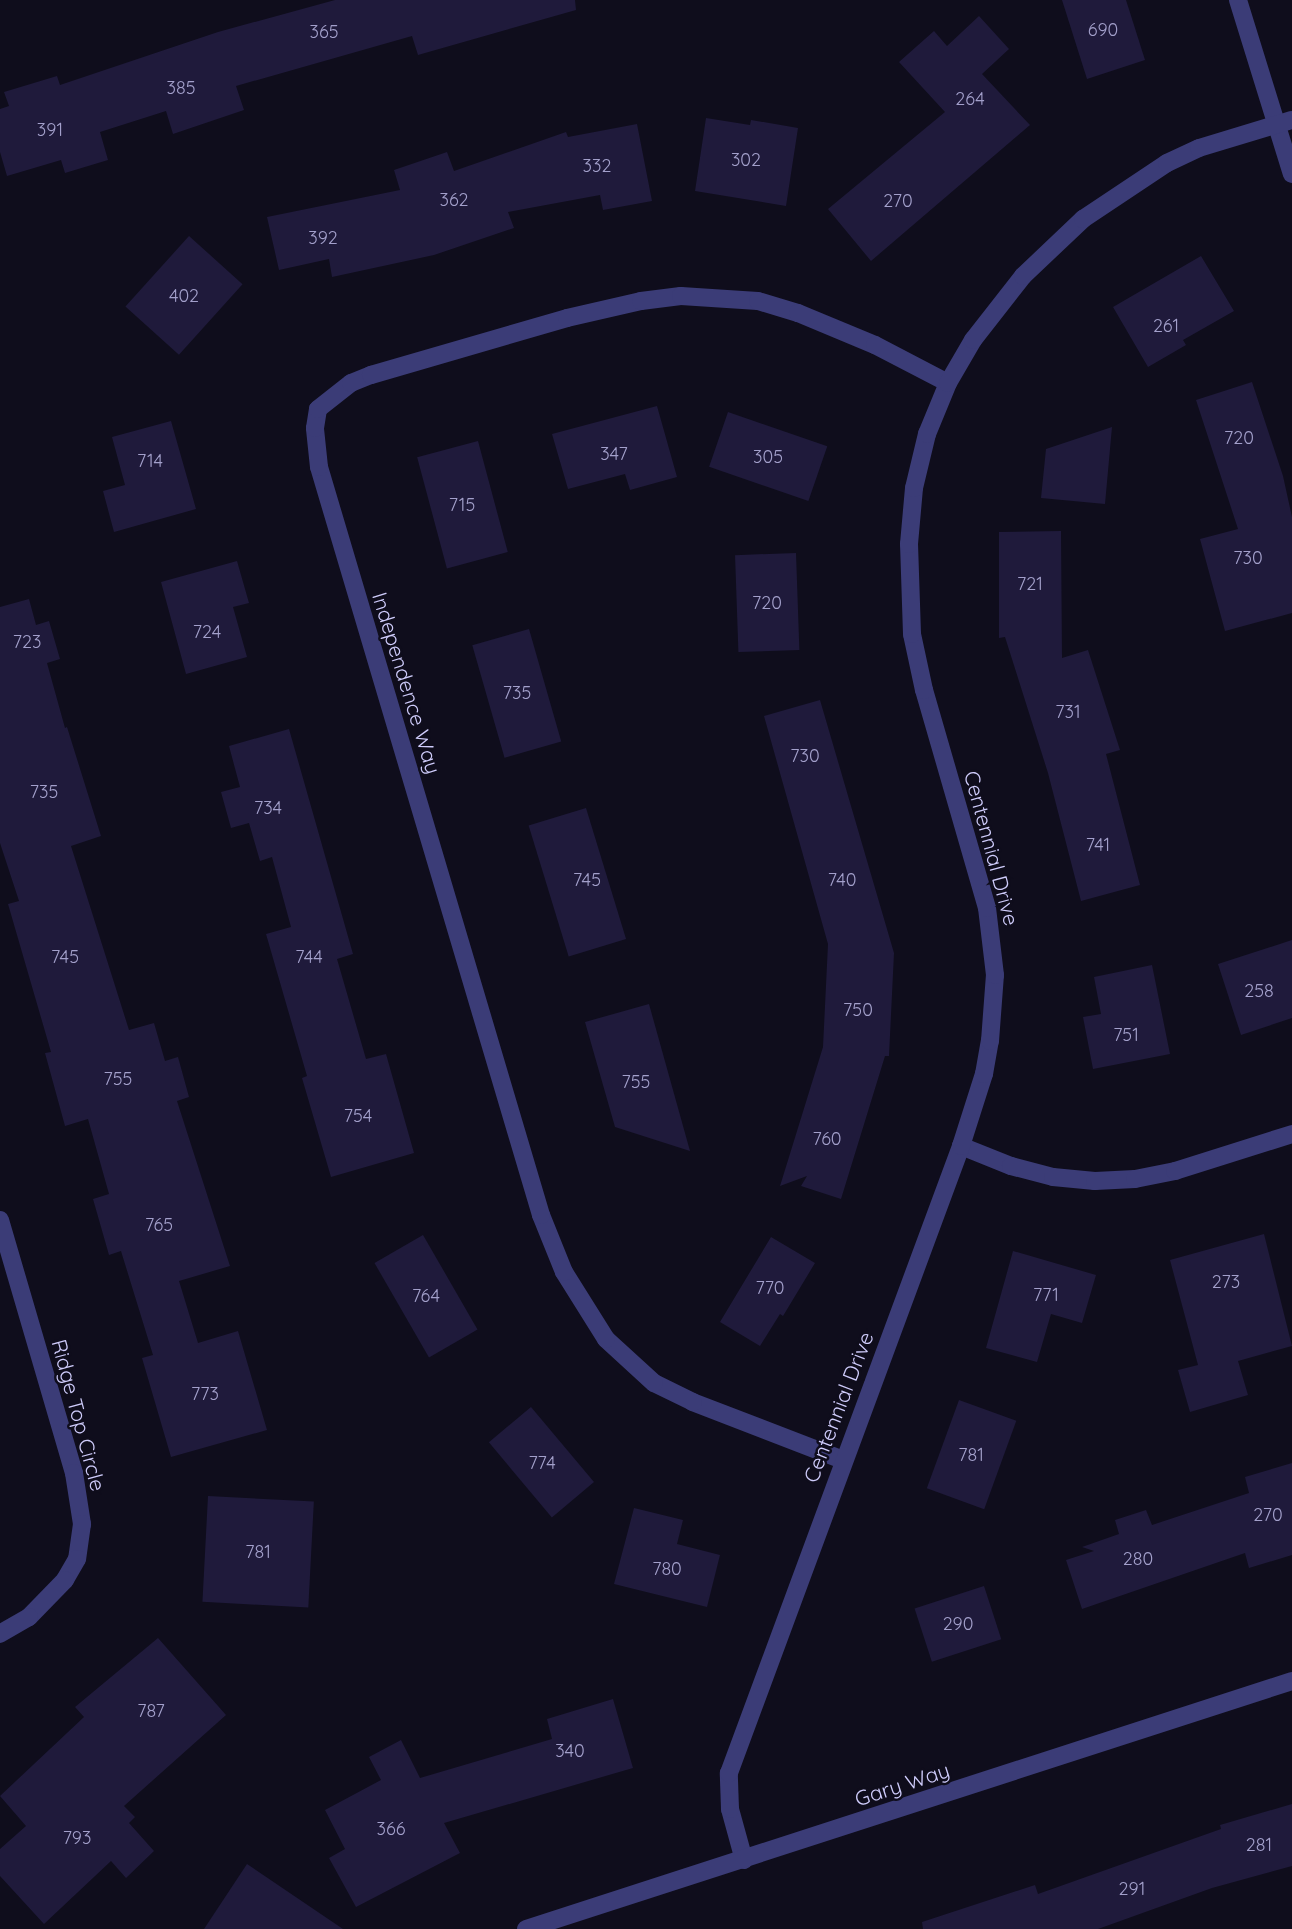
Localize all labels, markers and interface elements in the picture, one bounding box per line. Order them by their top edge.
house number: 690 [1088,19,1118,41]
house number: 365 [310,21,338,43]
house number: 385 [167,77,195,99]
house number: 264 [955,88,985,110]
house number: 391 [37,119,63,141]
house number: 302 [731,149,761,171]
house number: 332 [583,155,611,177]
house number: 362 [439,189,469,211]
house number: 270 [883,190,913,212]
house number: 392 [308,227,338,249]
house number: 402 [169,285,199,307]
house number: 261 [1153,315,1179,337]
house number: 720 [1224,427,1254,449]
house number: 347 [600,443,628,465]
house number: 305 [753,446,783,468]
house number: 714 [137,450,163,472]
house number: 715 [449,494,475,516]
house number: 730 [1233,547,1263,569]
house number: 721 [1017,573,1043,595]
street label: Independence Way [367,589,447,777]
house number: 720 [752,592,782,614]
house number: 724 [193,621,221,643]
house number: 723 [13,631,41,653]
house number: 735 [503,682,531,704]
house number: 731 [1055,701,1081,723]
house number: 730 [790,745,820,767]
street label: Centennial Drive [959,768,1025,928]
house number: 735 [30,781,58,803]
house number: 734 [254,797,282,819]
house number: 741 [1086,834,1110,856]
house number: 745 [573,869,601,891]
house number: 740 [828,869,856,891]
house number: 745 [51,946,79,968]
house number: 744 [295,946,323,968]
house number: 258 [1244,980,1274,1002]
house number: 750 [843,999,873,1021]
house number: 751 [1113,1024,1139,1046]
house number: 755 [104,1068,132,1090]
house number: 755 [622,1071,650,1093]
house number: 754 [344,1105,372,1127]
house number: 760 [812,1128,842,1150]
house number: 765 [145,1214,173,1236]
house number: 273 [1212,1271,1240,1293]
house number: 770 [755,1277,785,1299]
house number: 771 [1033,1284,1059,1306]
house number: 764 [412,1285,440,1307]
street label: Centennial Drive [798,1328,878,1486]
street label: Ridge Top Circle [47,1336,111,1494]
house number: 773 [191,1383,219,1405]
house number: 781 [958,1444,984,1466]
house number: 774 [528,1452,556,1474]
house number: 270 [1253,1504,1283,1526]
house number: 781 [245,1541,271,1563]
house number: 280 [1123,1548,1153,1570]
house number: 780 [652,1558,682,1580]
house number: 290 [943,1613,973,1635]
house number: 787 [137,1700,165,1722]
house number: 340 [555,1740,585,1762]
street label: Gary Way [851,1757,953,1811]
house number: 366 [377,1818,405,1840]
house number: 793 [63,1827,91,1849]
house number: 281 [1246,1834,1272,1856]
house number: 291 [1119,1878,1145,1900]

